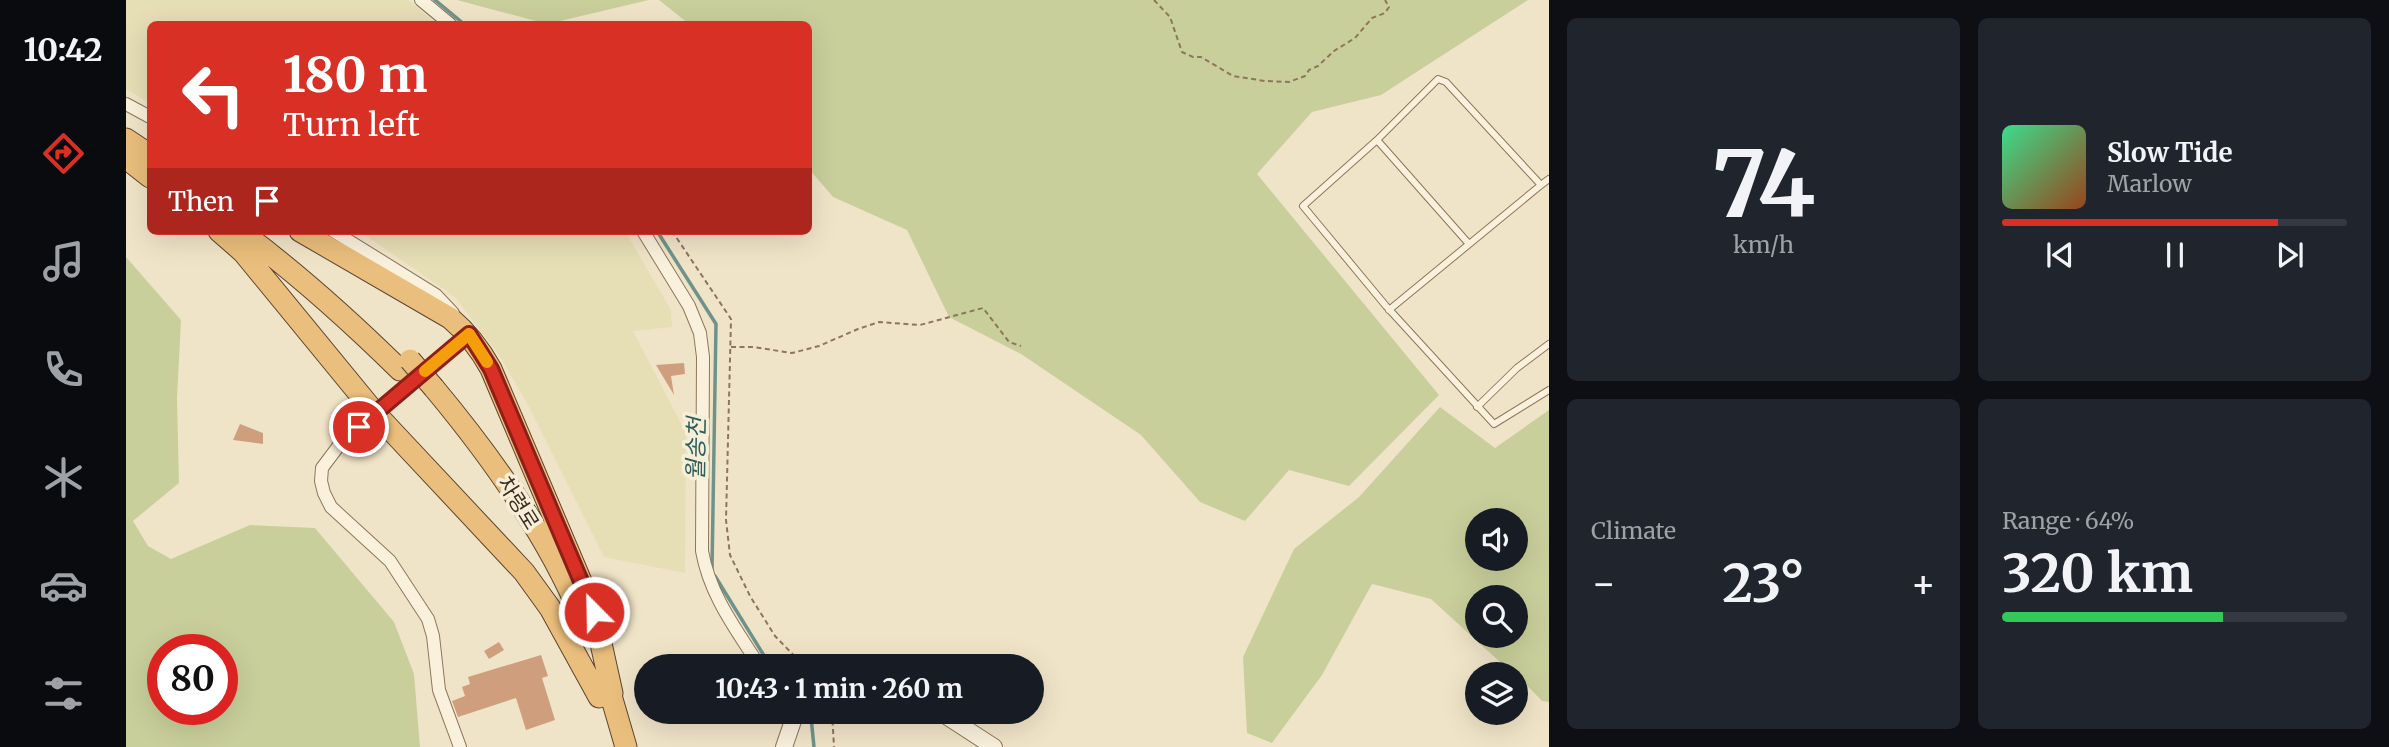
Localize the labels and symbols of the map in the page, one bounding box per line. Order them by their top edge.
pin [329,397,389,457]
water label: 월송천 [680,414,711,481]
street label: 차령로 [492,471,545,534]
position arrow [557,575,631,649]
speed limit sign: 80 [147,634,238,725]

